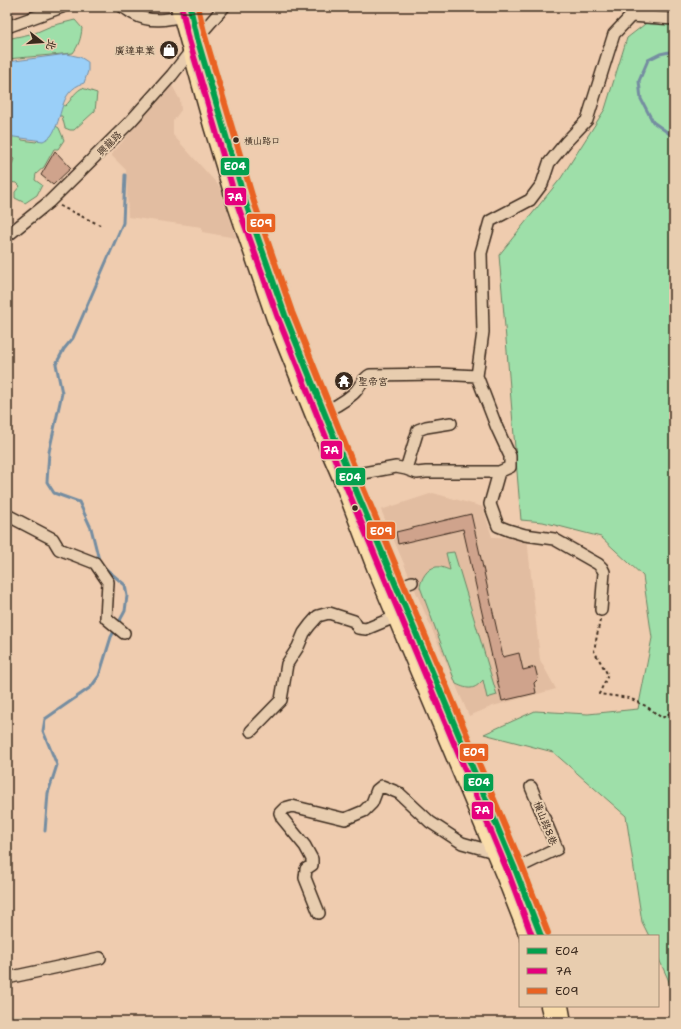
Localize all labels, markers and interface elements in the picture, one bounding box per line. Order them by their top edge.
north arrow [22,22,62,62]
text: 北 [42,37,60,52]
shop icon: 廣達車業 [158,39,180,61]
place label: 廣達車業 [115,44,155,57]
street label: 興龍路 [94,128,125,159]
marker: 橫山路口 [231,135,241,145]
place label: 橫山路口 [244,135,280,147]
line badge: E04 [220,157,250,176]
text: E04 [224,159,247,174]
line badge: 7A [224,187,247,206]
text: 7A [227,190,244,205]
line badge: E09 [246,213,276,233]
text: E09 [250,216,272,231]
temple icon: 聖帝宮 [333,370,355,392]
place label: 聖帝宮 [358,375,388,388]
line badge: 7A [320,440,343,460]
text: 7A [323,443,340,458]
line badge: E04 [335,467,366,486]
text: E04 [339,470,362,485]
unlabelled marker [350,503,360,513]
line badge: E09 [366,521,396,540]
text: E09 [370,524,392,539]
line badge: E09 [459,743,489,762]
text: E09 [463,745,485,760]
line badge: E04 [463,773,494,792]
text: E04 [468,775,491,790]
street label: 橫山路8巷 [531,799,561,848]
line badge: 7A [471,801,494,820]
text: 7A [474,803,491,818]
legend [519,935,659,1007]
text: E04 [555,943,579,959]
text: 7A [555,963,572,979]
text: E09 [555,983,579,999]

